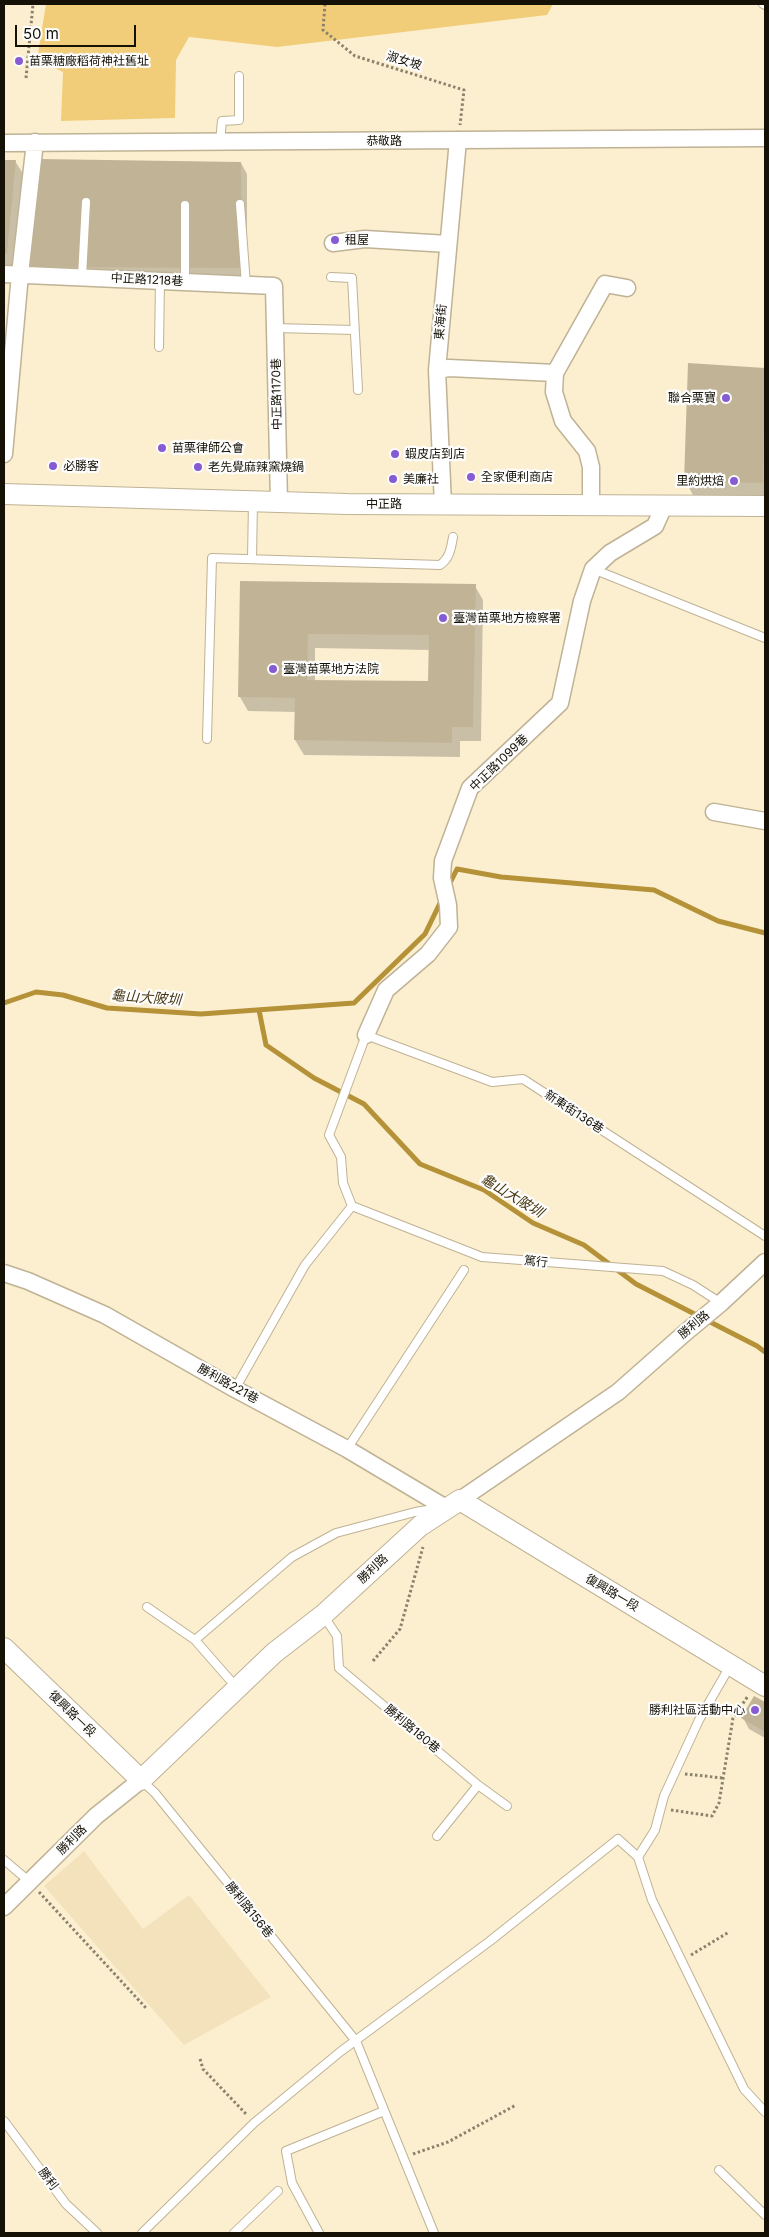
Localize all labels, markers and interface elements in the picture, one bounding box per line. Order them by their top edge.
scale bar [18,15,139,47]
text: 50 m [23,24,59,43]
street label: 淑女坡 [385,49,423,73]
place label: 苗栗糖廠稻荷神社舊址 [29,54,149,68]
marker: 苗栗糖廠稻荷神社舊址 [13,55,25,67]
street label: 恭敬路 [366,134,402,148]
place label: 租屋 [345,233,369,247]
marker: 租屋 [329,234,341,246]
street label: 中正路1218巷 [110,271,184,289]
street label: 東海街 [432,303,450,341]
street label: 中正路1170巷 [269,358,285,430]
place label: 聯合栗寶 [668,391,716,405]
marker: 聯合栗寶 [720,392,732,404]
place label: 苗栗律師公會 [172,441,244,455]
marker: 苗栗律師公會 [156,442,168,454]
place label: 蝦皮店到店 [405,447,465,461]
marker: 蝦皮店到店 [389,448,401,460]
place label: 必勝客 [63,459,99,473]
marker: 必勝客 [47,460,59,472]
place label: 老先覺麻辣窯燒鍋 [208,460,304,474]
marker: 老先覺麻辣窯燒鍋 [192,461,204,473]
place label: 全家便利商店 [481,470,553,484]
marker: 全家便利商店 [465,471,477,483]
place label: 美廉社 [403,472,439,486]
marker: 美廉社 [387,473,399,485]
place label: 里約烘焙 [676,474,724,488]
marker: 里約烘焙 [728,475,740,487]
street label: 中正路 [366,497,402,511]
place label: 臺灣苗栗地方檢察署 [453,611,561,625]
marker: 臺灣苗栗地方檢察署 [437,612,449,624]
place label: 臺灣苗栗地方法院 [283,662,379,676]
marker: 臺灣苗栗地方法院 [267,663,279,675]
street label: 中正路1099巷 [467,732,531,794]
water label: 龜山大陂圳 [110,987,182,1009]
street label: 新東街136巷 [542,1088,606,1136]
water label: 龜山大陂圳 [478,1171,546,1221]
street label: 篤行 [523,1254,549,1270]
street label: 勝利路 [676,1308,712,1342]
street label: 勝利路221巷 [195,1361,261,1407]
street label: 勝利路 [355,1551,391,1587]
street label: 復興路一段 [583,1571,641,1615]
street label: 復興路一段 [45,1688,99,1740]
street label: 勝利路180巷 [381,1702,443,1756]
place label: 勝利社區活動中心 [649,1703,745,1717]
marker: 勝利社區活動中心 [749,1704,761,1716]
street label: 勝利路 [54,1822,90,1858]
street label: 勝利路156巷 [222,1879,276,1941]
street label: 勝利 [35,2165,61,2193]

